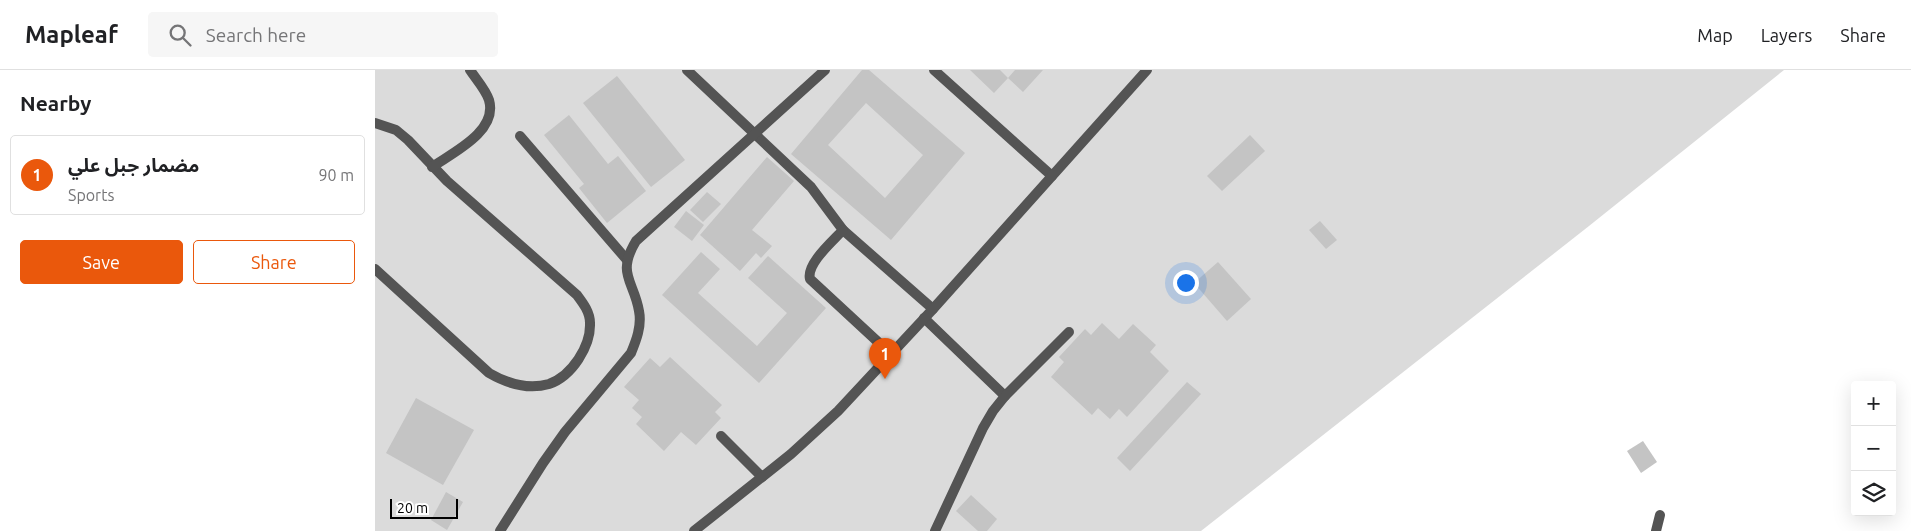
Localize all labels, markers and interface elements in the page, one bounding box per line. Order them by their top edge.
search box [148,12,498,57]
text: Mapleaf [25,21,118,48]
icon: search [166,21,194,49]
text: Search here [206,24,306,46]
text: Map [1697,25,1733,45]
text: Layers [1761,25,1812,45]
text: Share [1840,25,1886,45]
text: Nearby [20,91,91,115]
text: مضمار جبل علي [68,154,199,176]
text: 1 [32,166,42,184]
text: 90 m [318,166,354,184]
text: Sports [68,186,114,204]
button: Save [20,240,183,284]
button: Share [193,240,355,284]
your location [1173,270,1199,296]
pin: 1 [869,338,901,379]
map controls [1851,381,1896,516]
button: + [1851,381,1896,426]
button: − [1851,426,1896,471]
button: layers [1851,471,1896,516]
scale bar [390,496,457,519]
text: 20 m [397,500,428,516]

